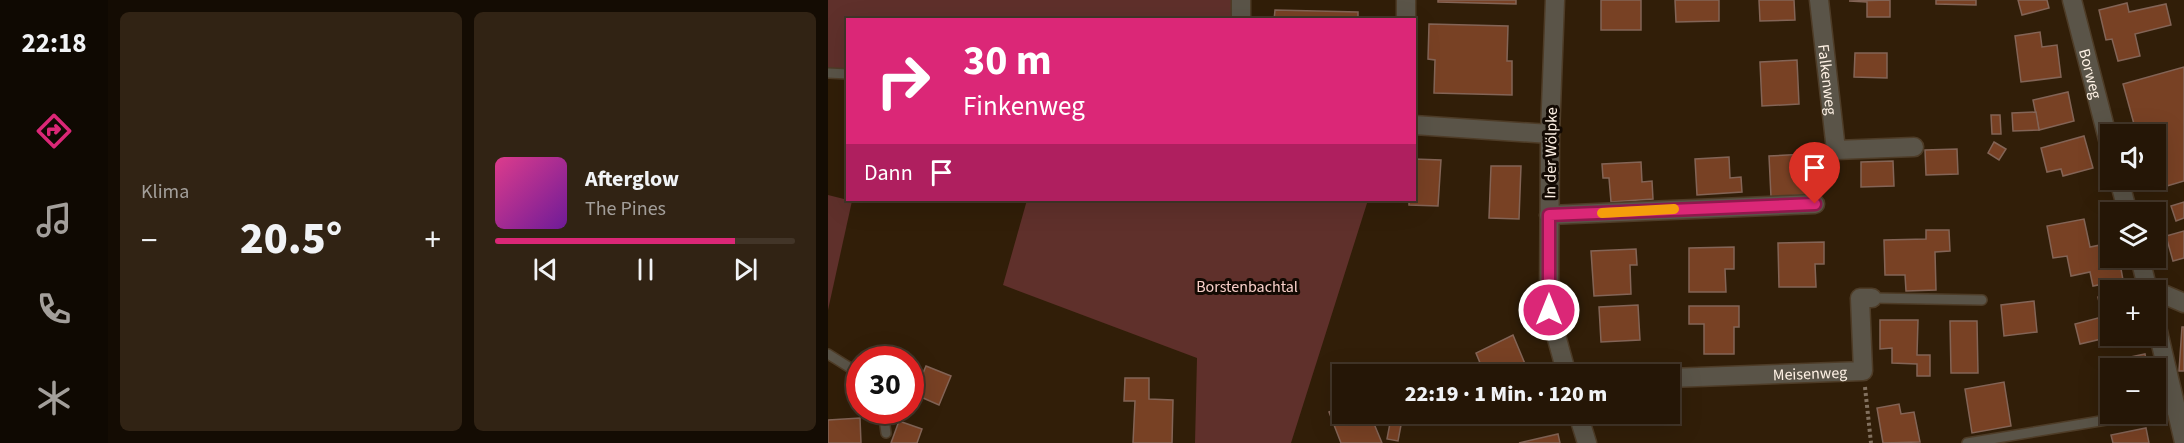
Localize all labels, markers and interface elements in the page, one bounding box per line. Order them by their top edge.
text: 22:18 [21,24,87,63]
text: 30 m [963,31,1052,91]
icon: right [864,42,942,120]
street label: Falkenweg [1812,43,1842,116]
street label: Borweg [2073,46,2107,101]
text: Finkenweg [963,87,1085,126]
street label: In der Wölpke [1539,107,1563,199]
icon: directions [33,110,75,152]
map controls [2100,124,2166,424]
button: sound [2100,124,2166,190]
pin [1789,142,1840,204]
icon: arrive [1798,151,1831,184]
icon: arrive [925,156,958,189]
text: Dann [864,157,913,189]
text: Afterglow [585,163,679,195]
text: Klima [141,178,189,206]
text: The Pines [585,195,666,223]
icon: music [33,199,75,241]
button: layers [2100,202,2166,268]
text: 20.5° [240,207,342,271]
text: − [141,217,157,264]
text: + [425,217,441,264]
icon: previous [529,253,562,286]
icon: pause [629,253,662,286]
icon: next [729,253,762,286]
park label: Borstenbachtal [1196,276,1298,298]
position arrow [1517,278,1581,342]
button: + [2100,280,2166,346]
icon: phone [33,288,75,330]
speed limit sign: 30 [846,346,924,424]
button: − [2100,358,2166,424]
street label: Meisenweg [1772,362,1847,386]
icon: climate [33,377,75,419]
text: 22:19 · 1 Min. · 120 m [1405,378,1607,410]

